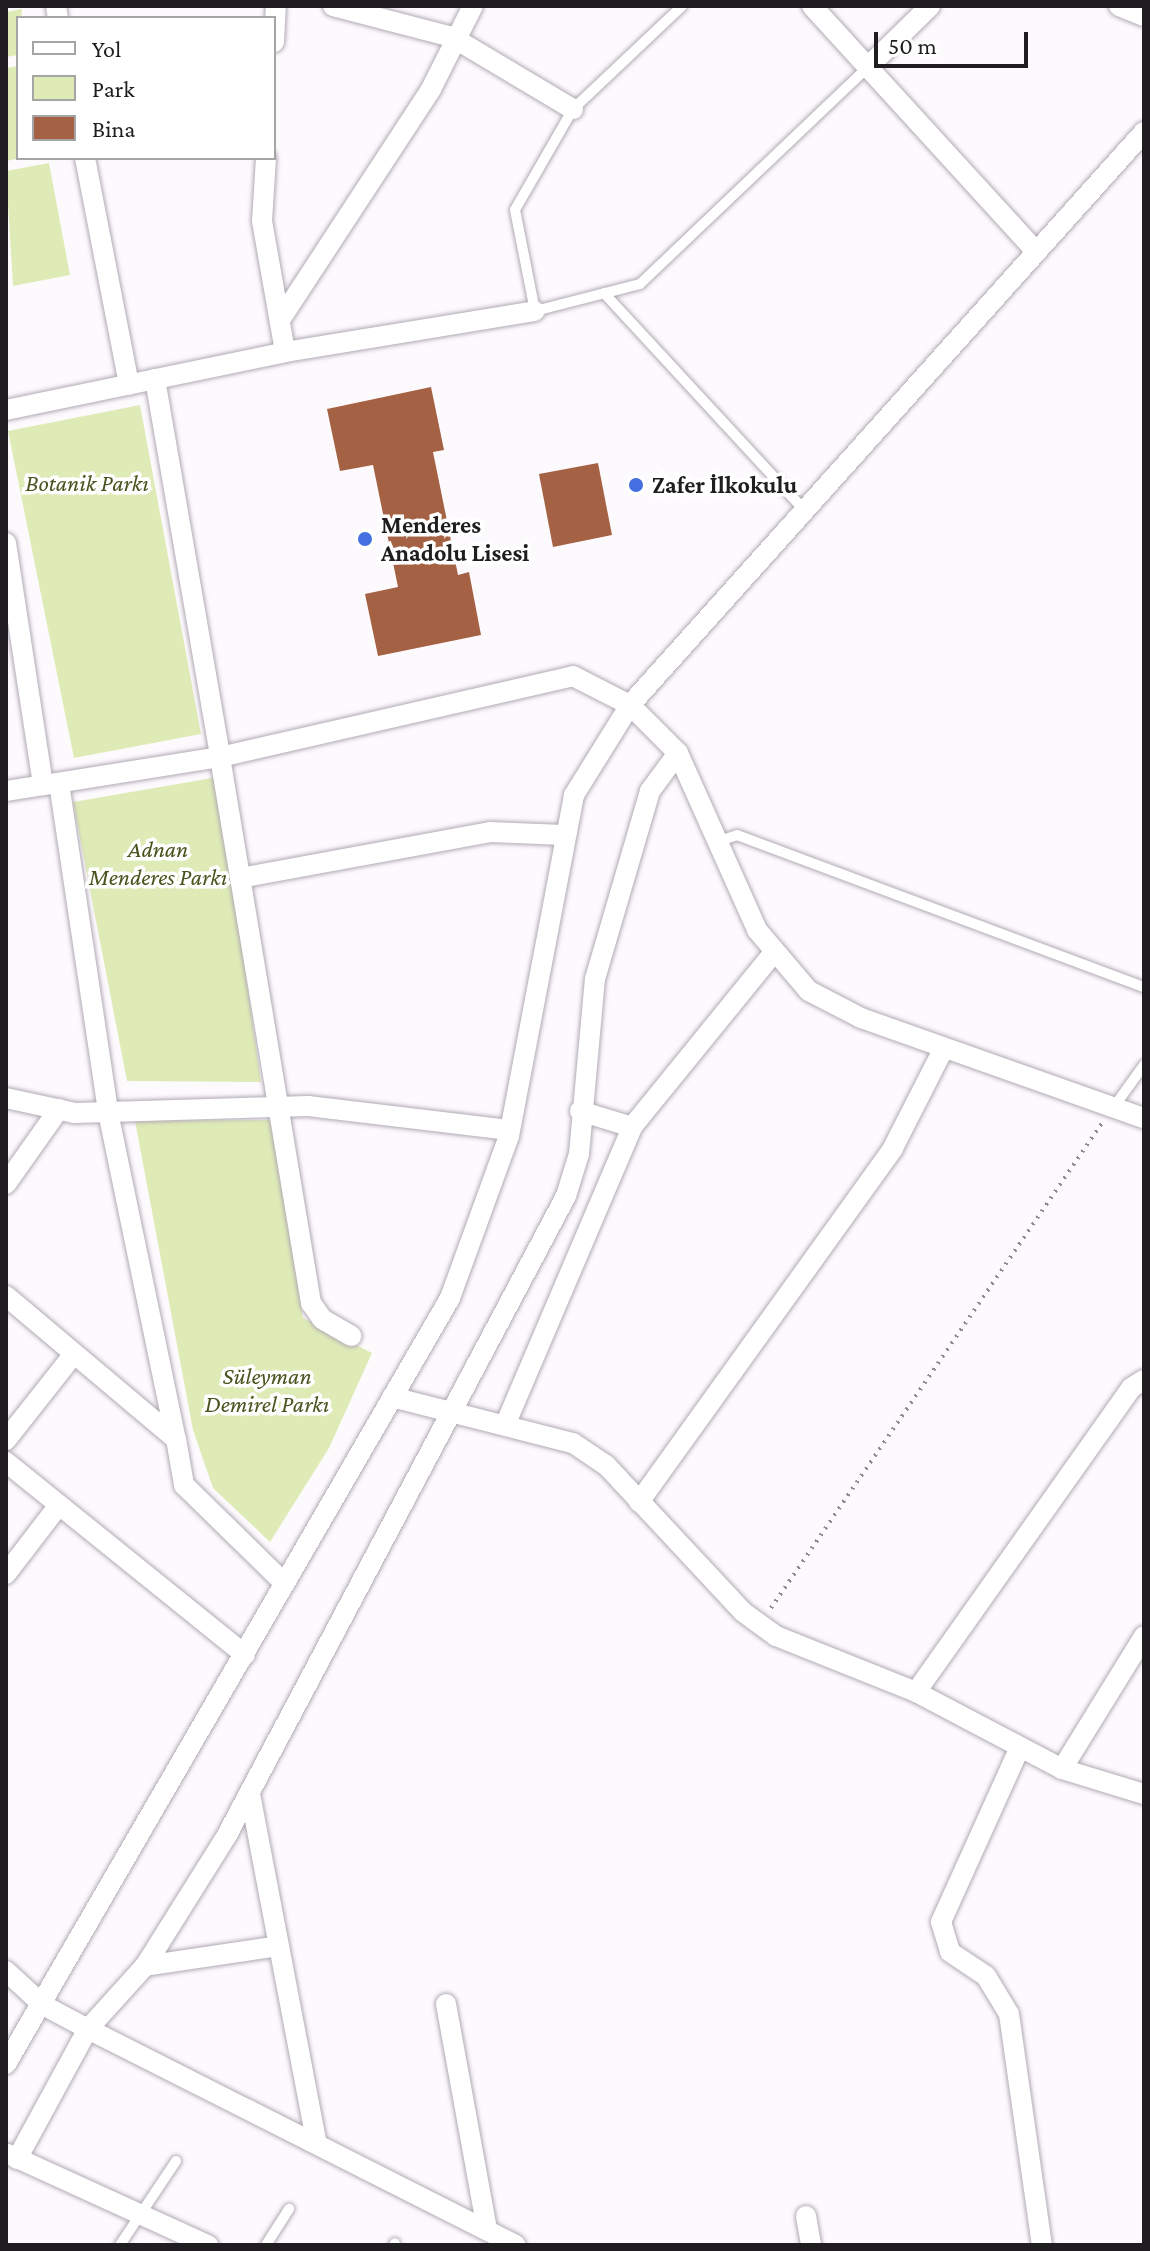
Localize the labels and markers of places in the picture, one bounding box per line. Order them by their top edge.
place label: Zafer İlkokulu [652,471,797,499]
marker: Zafer İlkokulu [627,476,645,494]
place label: Menderes Anadolu Lisesi [381,511,529,567]
marker: Menderes Anadolu Lisesi [356,530,374,548]

